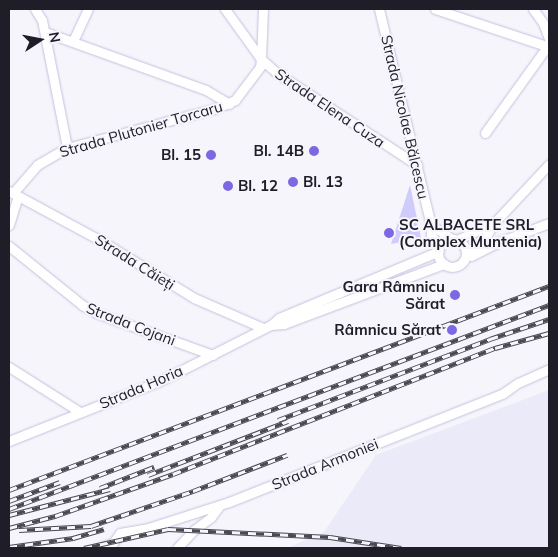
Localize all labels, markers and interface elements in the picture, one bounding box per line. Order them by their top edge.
north arrow [15,15,65,65]
text: N [45,30,65,44]
street label: Strada Nicolae Bălcescu [377,33,433,201]
street label: Strada Elena Cuza [272,65,388,151]
street label: Strada Plutonier Torcaru [57,97,225,161]
place label: Bl. 14B [254,142,304,160]
marker: Bl. 14B [308,145,320,157]
place label: Bl. 15 [161,146,201,164]
marker: Bl. 15 [205,149,217,161]
place label: Bl. 13 [303,173,343,191]
marker: Bl. 13 [287,176,299,188]
place label: Bl. 12 [238,177,278,195]
marker: Bl. 12 [222,180,234,192]
place label: SC ALBACETE SRL (Complex Muntenia) [399,215,543,250]
marker: SC ALBACETE SRL (Complex Muntenia) [383,227,395,239]
street label: Strada Căieți [92,230,178,294]
place label: Gara Râmnicu Sărat [343,277,445,312]
marker: Gara Râmnicu Sărat [449,289,461,301]
street label: Strada Cojani [84,299,178,349]
place label: Râmnicu Sărat [334,321,441,339]
marker: Râmnicu Sărat [445,323,459,337]
street label: Strada Horia [97,361,185,413]
street label: Strada Armoniei [269,434,381,494]

